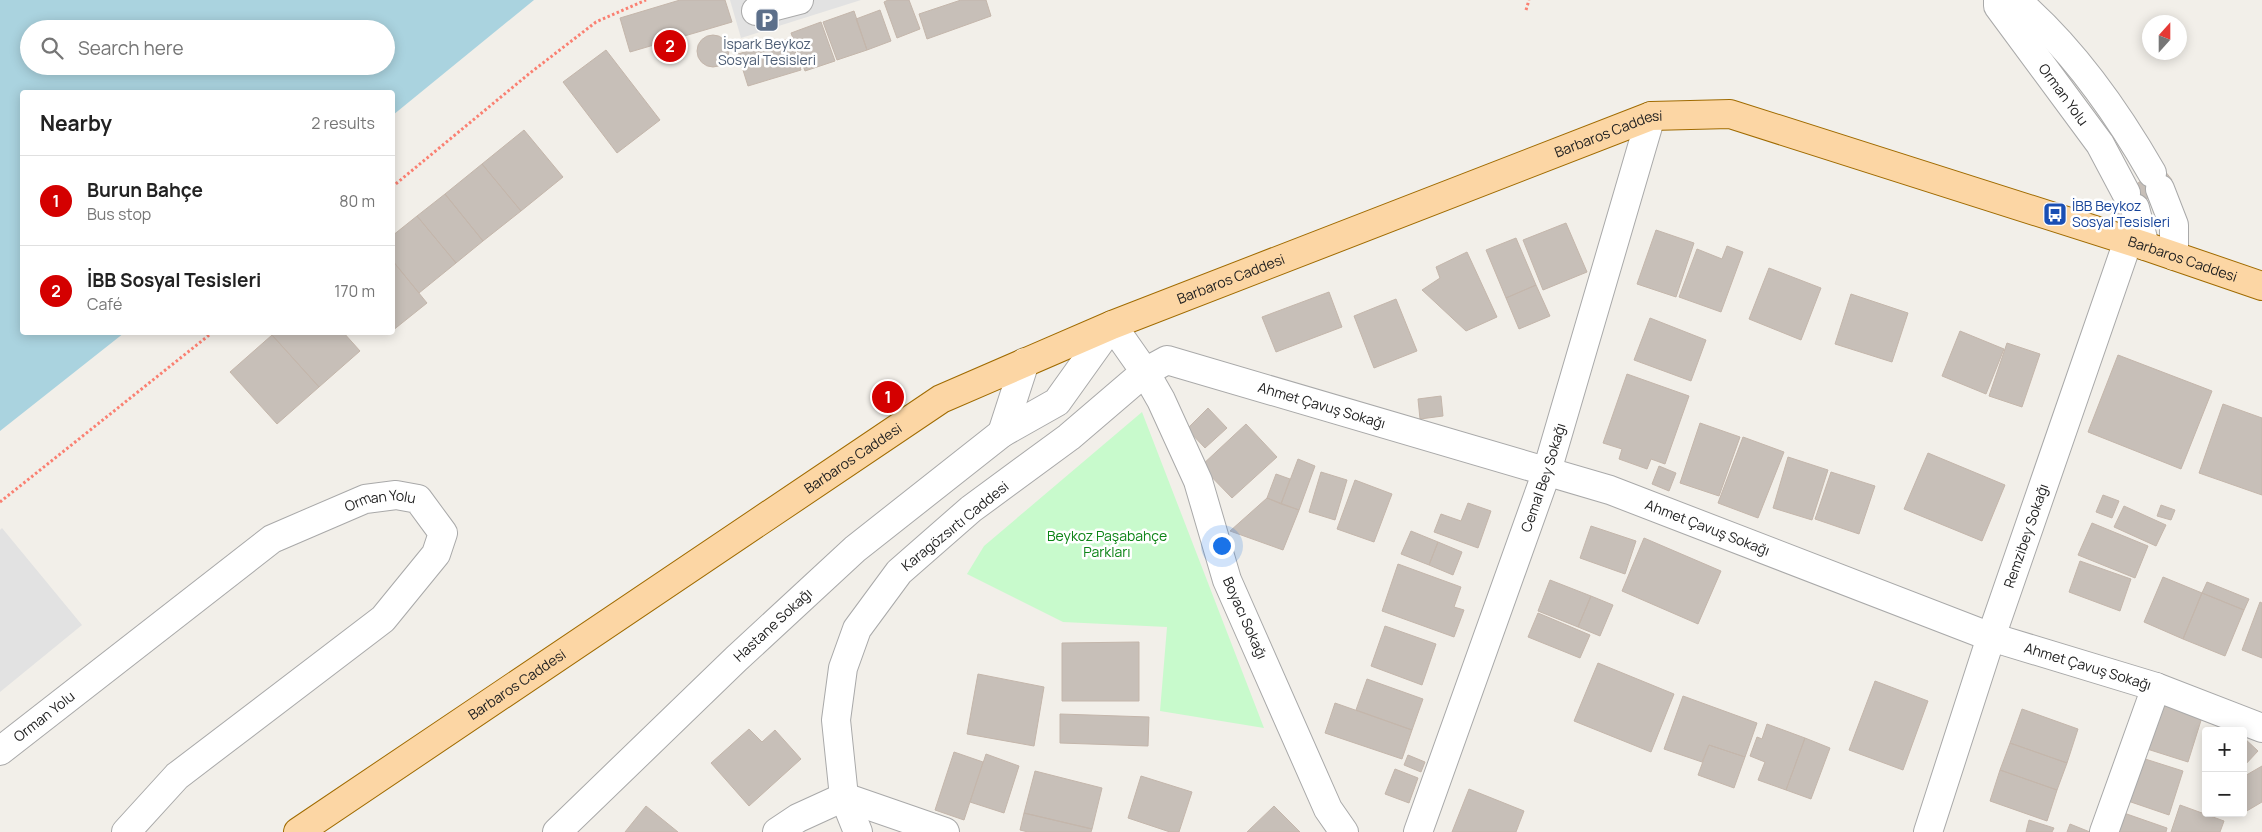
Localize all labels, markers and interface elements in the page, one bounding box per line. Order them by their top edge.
parking icon: İspark Beykoz Sosyal Tesisleri [754,7,780,33]
north arrow [2142,15,2187,60]
search box [20,20,395,75]
pin: 2 [654,27,686,65]
icon: search [38,34,66,62]
place label: İspark Beykoz Sosyal Tesisleri [718,34,816,69]
text: Search here [78,35,184,61]
street label: Orman Yolu [2035,59,2093,129]
street label: Barbaros Caddesi [1552,106,1663,162]
text: Nearby [40,109,112,137]
text: 2 results [311,112,375,134]
text: Burun Bahçe [87,177,203,203]
text: 1 [52,190,60,212]
text: 80 m [339,190,375,212]
place label: İBB Beykoz Sosyal Tesisleri [2072,196,2170,231]
bus stop icon: İBB Beykoz Sosyal Tesisleri [2042,201,2068,227]
text: Bus stop [87,203,151,225]
street label: Barbaros Caddesi [2126,231,2240,286]
street label: Barbaros Caddesi [1174,249,1287,308]
text: İBB Sosyal Tesisleri [87,267,261,293]
text: 2 [51,280,61,302]
text: 170 m [334,280,375,302]
text: Café [87,293,122,315]
street label: Ahmet Çavuş Sokağı [1256,377,1388,433]
pin: 1 [872,378,904,416]
street label: Barbaros Caddesi [800,418,905,498]
street label: Cemal Bey Sokağı [1516,421,1570,535]
street label: Karagözsırtı Caddesi [897,476,1012,575]
street label: Remzibey Sokağı [1999,481,2052,590]
street label: Orman Yolu [341,485,417,516]
street label: Ahmet Çavuş Sokağı [1643,495,1773,560]
park label: Beykoz Paşabahçe Parkları [1047,526,1167,561]
your location [1209,533,1235,559]
street label: Boyacı Sokağı [1219,574,1272,662]
street label: Hastane Sokağı [729,584,816,666]
street label: Ahmet Çavuş Sokağı [2022,638,2154,694]
street label: Barbaros Caddesi [464,644,569,724]
street label: Orman Yolu [9,686,78,746]
map controls [2202,727,2247,817]
button: + [2202,727,2247,772]
button: − [2202,772,2247,817]

